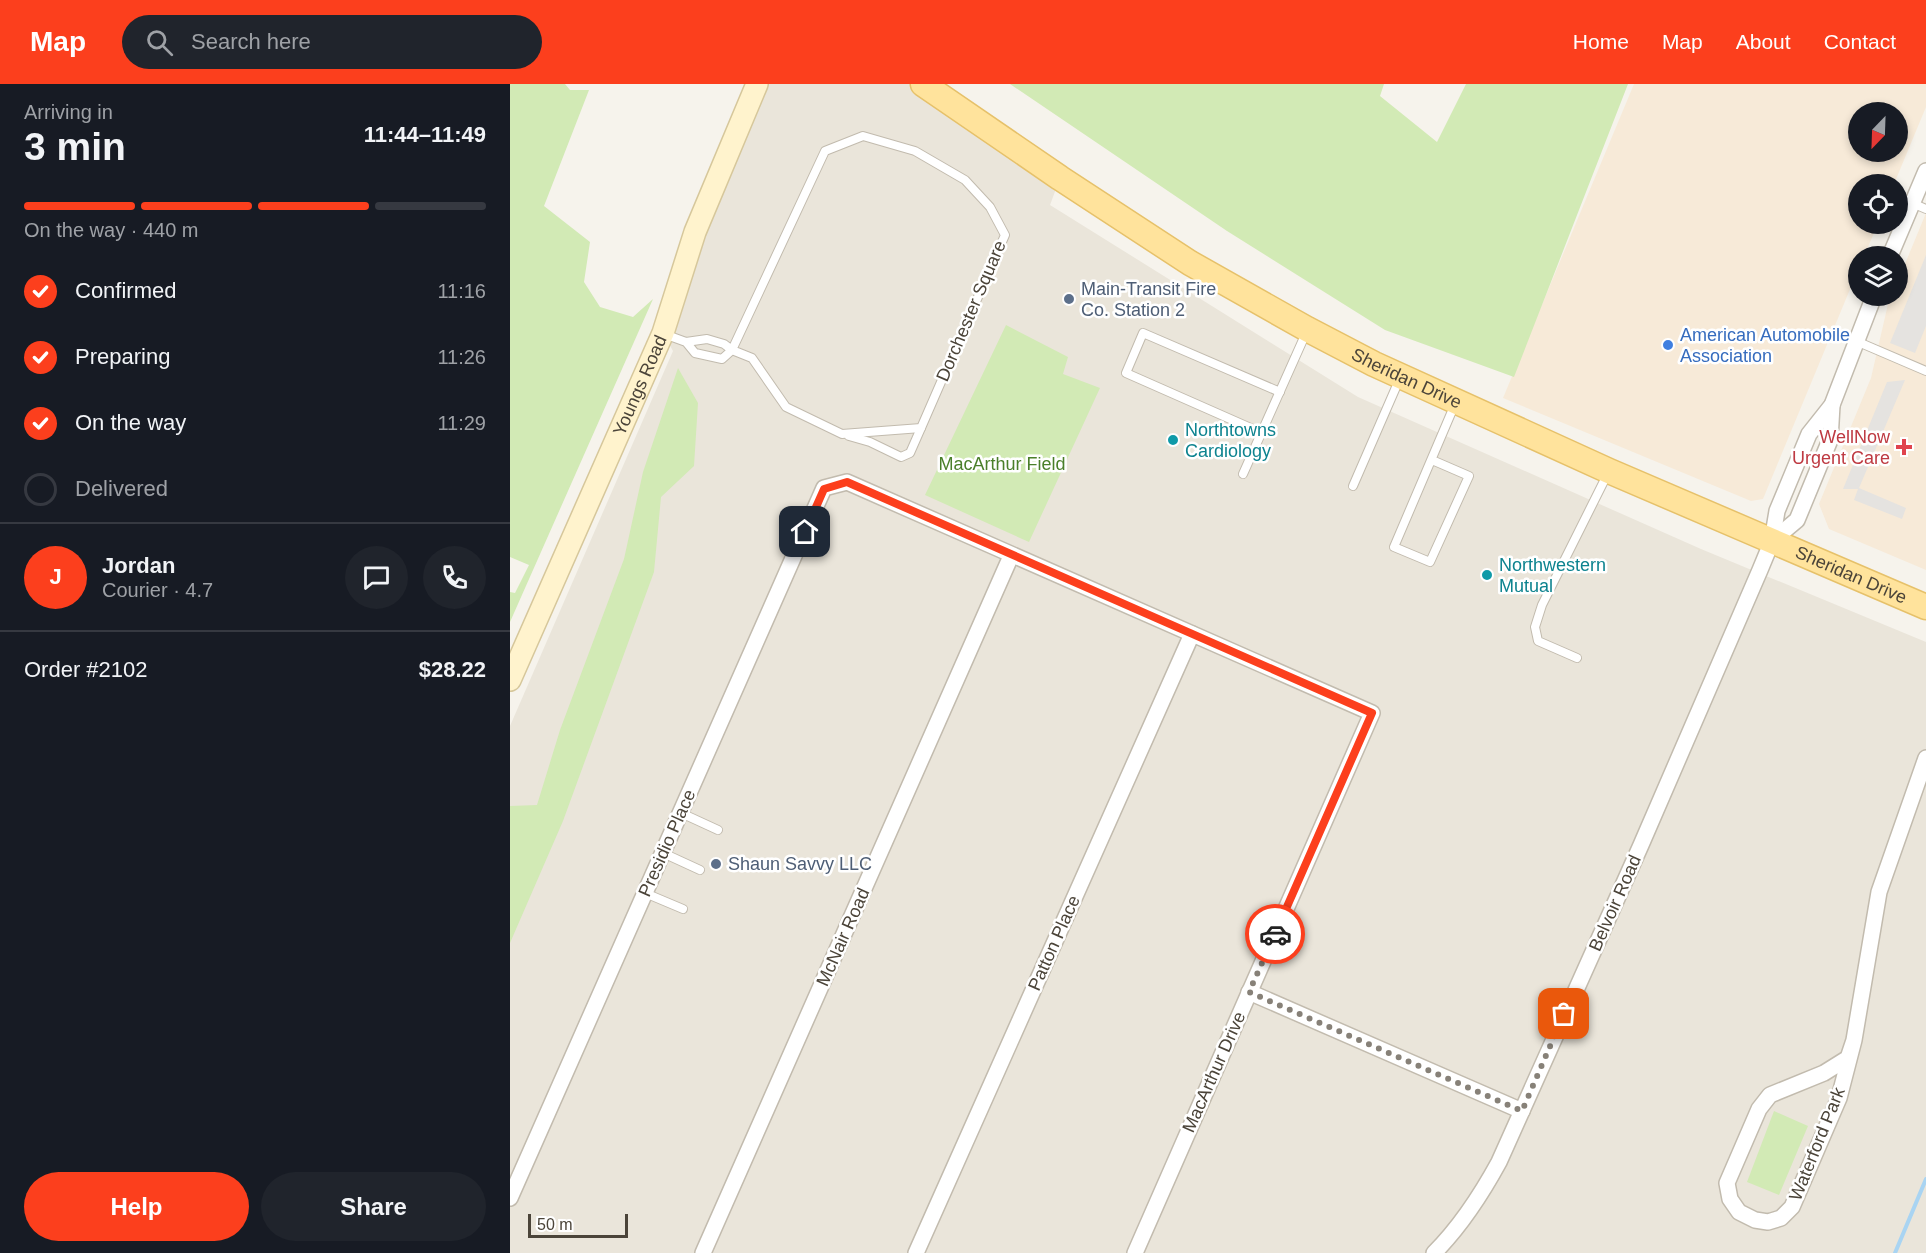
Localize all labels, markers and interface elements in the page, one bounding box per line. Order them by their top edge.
search box [122,15,542,69]
text: Map [30,26,86,57]
icon: search [143,26,176,59]
text: Search here [191,29,311,54]
text: Home [1573,30,1629,53]
text: Map [1662,30,1703,53]
text: About [1736,30,1791,53]
text: Contact [1824,30,1896,53]
text: Arriving in [24,101,113,123]
north arrow [1848,102,1908,162]
map controls [1848,102,1908,306]
text: 11:44–11:49 [364,122,486,147]
text: 3 min [24,125,126,168]
button: locate [1848,174,1908,234]
text: On the way · 440 m [24,219,199,241]
street label: Dorchester Square [932,238,1010,384]
button: layers [1848,246,1908,306]
icon: check [24,275,57,308]
text: Confirmed [75,278,176,303]
place label: Main-Transit Fire Co. Station 2 [1081,279,1216,320]
text: 11:16 [437,280,486,302]
marker: Main-Transit Fire Co. Station 2 [1062,292,1076,306]
place label: American Automobile Association [1680,325,1850,366]
street label: Youngs Road [609,332,671,439]
marker: American Automobile Association [1661,338,1675,352]
icon: check [24,341,57,374]
text: Preparing [75,344,170,369]
street label: Sheridan Drive [1348,344,1465,413]
text: 11:26 [437,346,486,368]
icon: check [24,407,57,440]
text: On the way [75,410,186,435]
text: 11:29 [437,412,486,434]
place label: Northtowns Cardiology [1185,420,1276,461]
place label: WellNow Urgent Care [1792,427,1891,468]
marker: Northtowns Cardiology [1166,433,1180,447]
marker: WellNow Urgent Care [1895,438,1913,456]
park label: MacArthur Field [938,454,1066,474]
text: Delivered [75,476,168,501]
pin [779,506,830,557]
icon: home [788,515,821,548]
street label: Sheridan Drive [1792,542,1910,608]
button: chat [345,546,408,609]
button: phone [423,546,486,609]
text: Jordan [102,553,175,578]
place label: Northwestern Mutual [1499,555,1606,596]
text: J [49,564,62,589]
marker: Northwestern Mutual [1480,568,1494,582]
text: Courier · 4.7 [102,579,213,601]
text: Order #2102 [24,657,148,682]
text: $28.22 [419,657,486,682]
street label: Presidio Place [634,786,700,900]
street label: Belvoir Road [1585,852,1645,954]
place label: Shaun Savvy LLC [728,854,872,874]
marker: Shaun Savvy LLC [709,857,723,871]
street label: McNair Road [813,885,873,989]
street label: Patton Place [1024,892,1084,994]
courier [1245,904,1305,964]
icon: car [1259,918,1292,951]
pin [1538,988,1589,1039]
icon: bag [1547,997,1580,1030]
street label: MacArthur Drive [1178,1009,1250,1135]
street label: Waterford Park [1785,1084,1849,1204]
button: Help [24,1172,249,1241]
button: Share [261,1172,486,1241]
scale bar [528,1211,628,1238]
text: 50 m [537,1216,573,1233]

